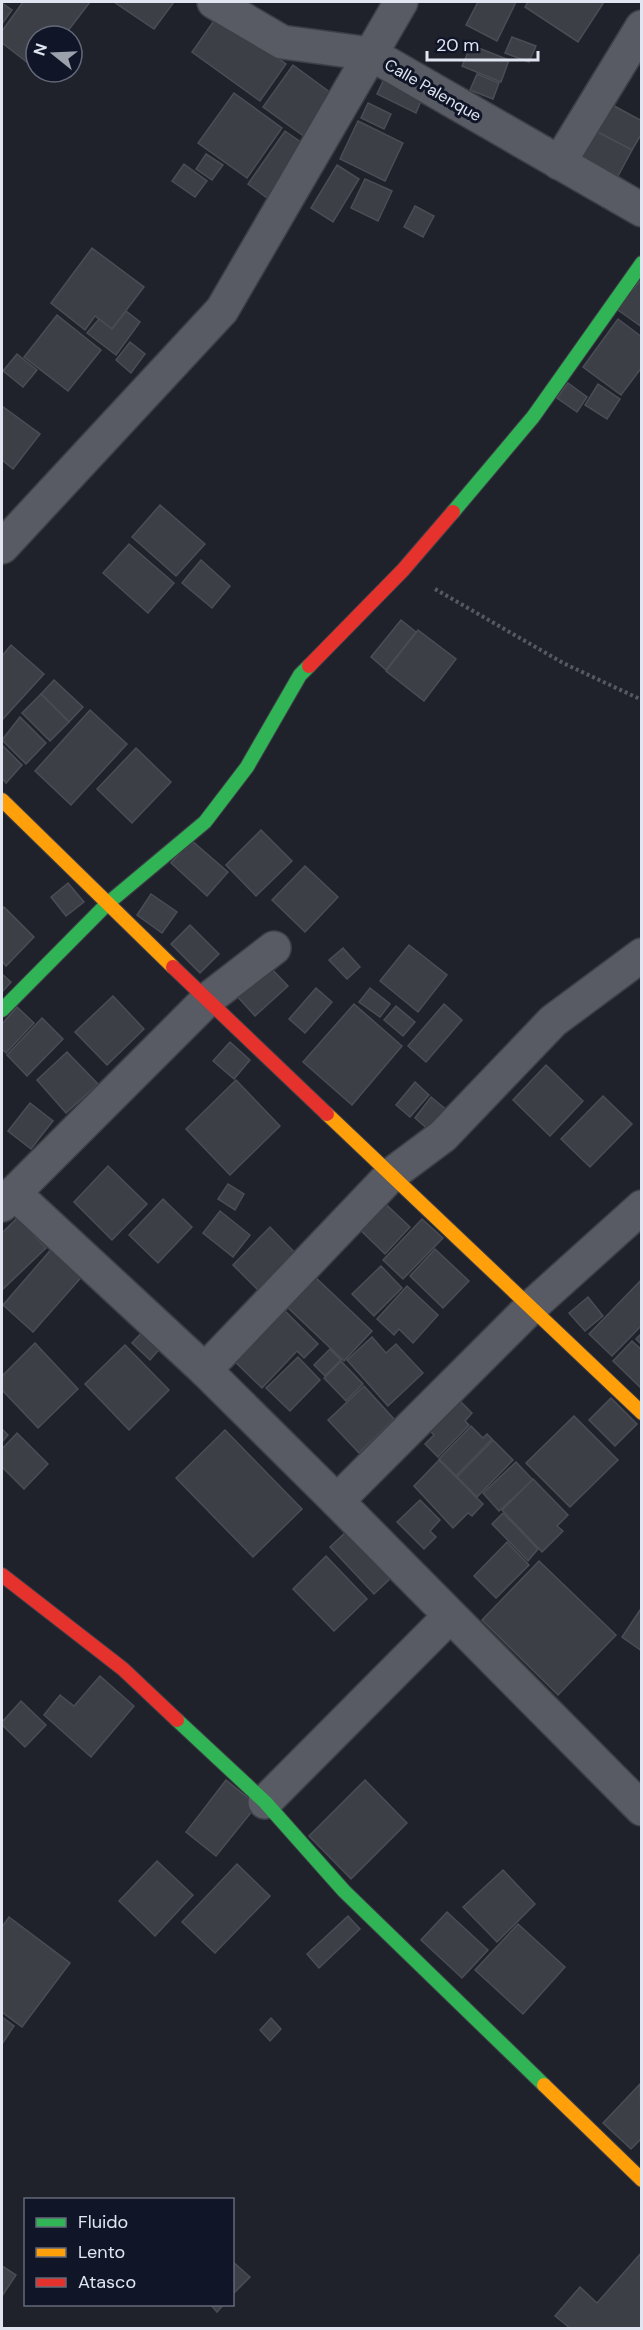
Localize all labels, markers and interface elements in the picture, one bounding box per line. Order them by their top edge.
north arrow [24,24,84,84]
scale bar [427,24,538,62]
text: 20 m [436,33,479,57]
text: N [28,41,52,58]
street label: Calle Palenque [381,54,485,126]
legend [24,2198,234,2306]
text: Fluido [78,2210,128,2234]
text: Lento [78,2240,125,2264]
text: Atasco [78,2270,136,2294]

